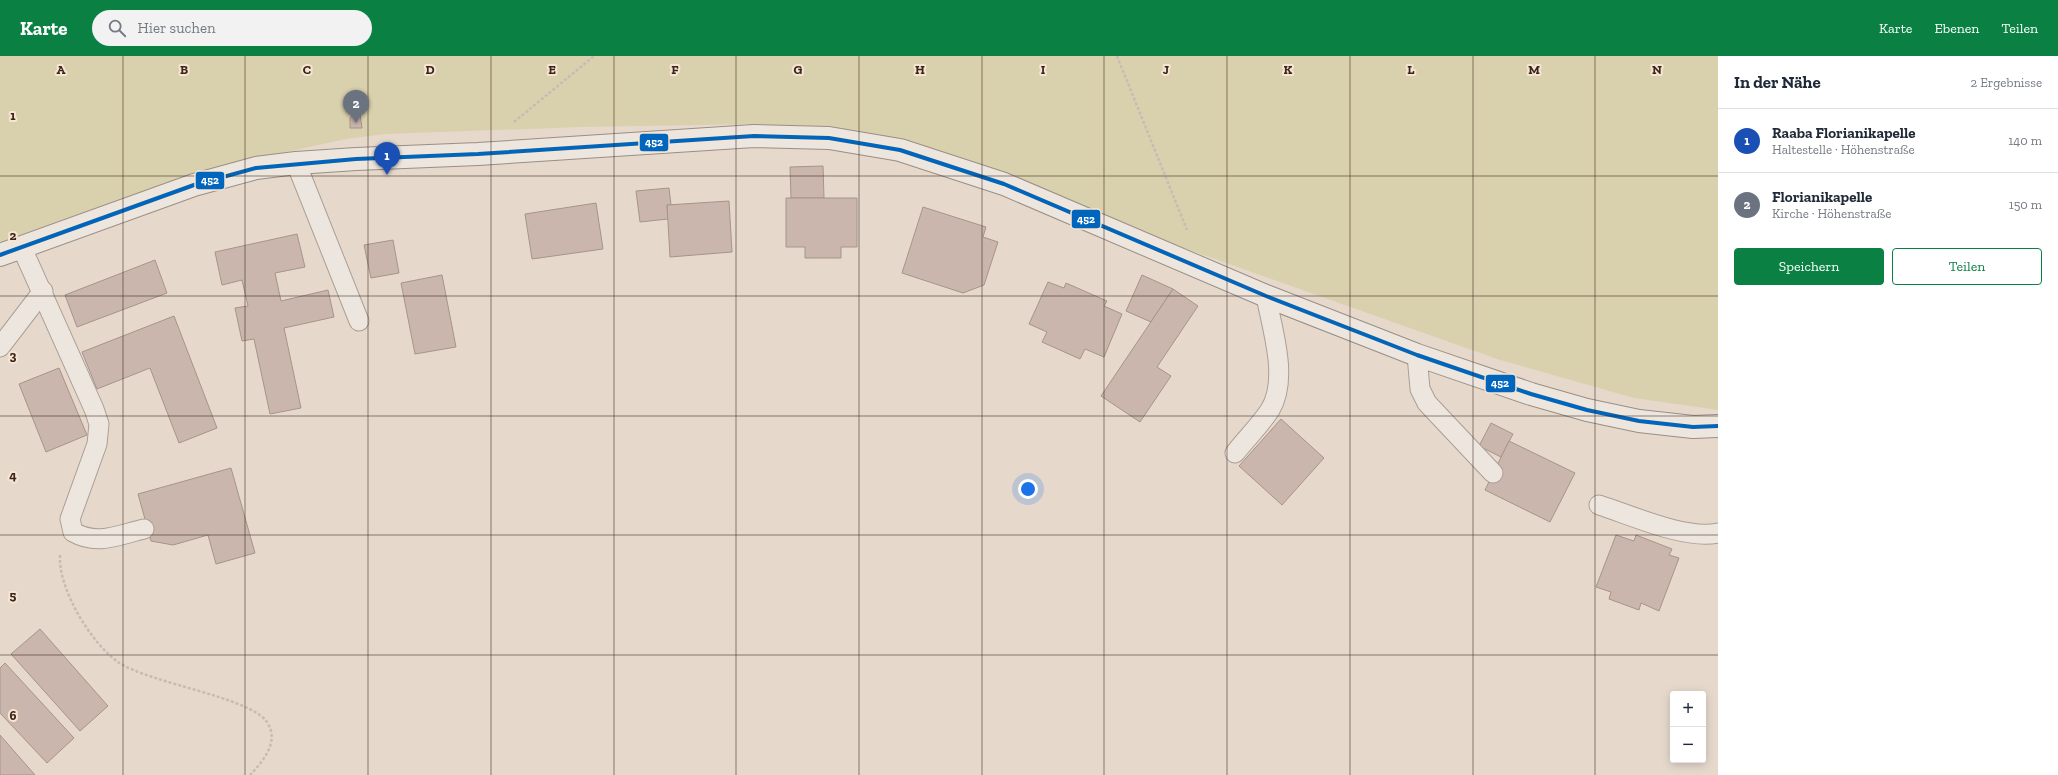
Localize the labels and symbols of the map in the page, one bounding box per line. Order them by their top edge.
text: A [57,62,66,77]
text: B [180,62,188,77]
text: C [303,62,311,77]
text: D [425,62,435,77]
text: E [548,62,556,77]
text: F [671,62,679,77]
text: G [794,62,803,77]
text: H [915,62,925,77]
text: I [1041,62,1046,77]
text: J [1163,62,1169,77]
text: K [1284,62,1293,77]
text: L [1407,62,1415,77]
text: M [1528,62,1540,77]
text: N [1652,62,1662,77]
pin: 2 [343,90,369,123]
text: 1 [10,108,16,123]
line badge: 452 [639,133,669,152]
text: 452 [645,136,663,149]
pin: 1 [374,142,400,175]
line badge: 452 [195,171,225,190]
text: 452 [201,174,219,187]
line badge: 452 [1071,209,1101,229]
text: 452 [1077,213,1095,226]
text: 2 [10,228,17,243]
text: 3 [10,348,17,363]
line badge: 452 [1485,374,1516,393]
text: 452 [1491,377,1509,390]
text: 4 [9,468,17,483]
your location [1018,479,1038,499]
text: 5 [10,588,17,603]
text: 6 [10,708,17,723]

